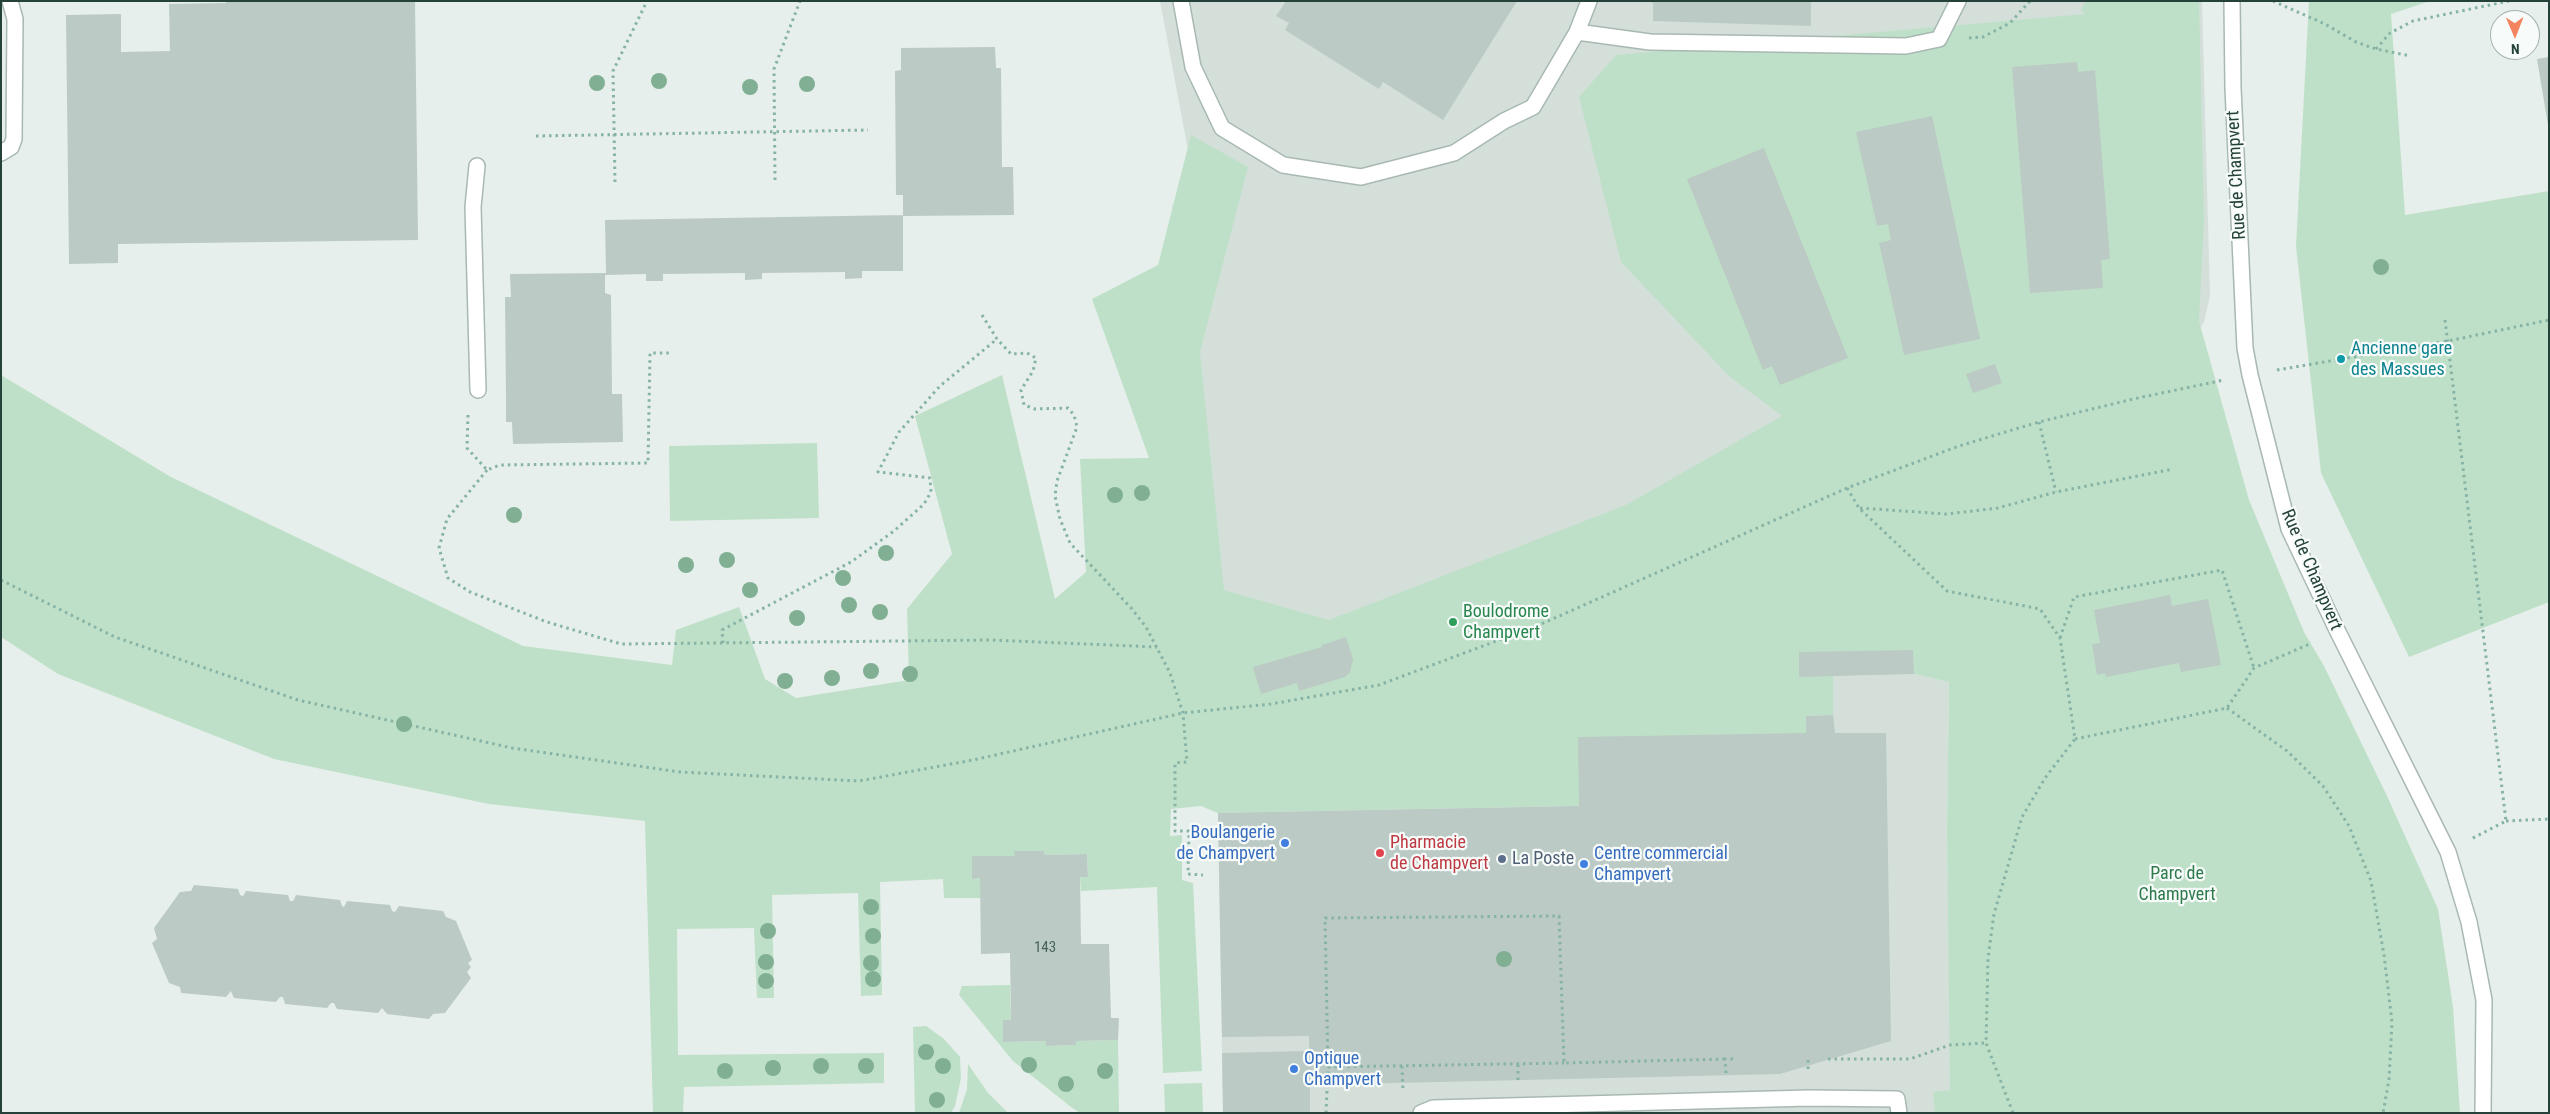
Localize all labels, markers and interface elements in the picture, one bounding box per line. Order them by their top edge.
north arrow [2490,10,2540,60]
text: N [2511,41,2520,57]
street label: Rue de Champvert [2223,110,2251,240]
place label: Ancienne gare des Massues [2351,338,2452,380]
marker: Ancienne gare des Massues [2335,353,2347,365]
street label: Rue de Champvert [2276,506,2346,634]
place label: Boulodrome Champvert [1463,601,1549,644]
marker: Boulodrome Champvert [1447,616,1459,628]
place label: Boulangerie de Champvert [1176,822,1275,864]
place label: Pharmacie de Champvert [1390,832,1489,874]
marker: Boulangerie de Champvert [1279,837,1291,849]
place label: Centre commercial Champvert [1594,843,1728,886]
marker: Pharmacie de Champvert [1374,847,1386,859]
place label: La Poste [1512,848,1574,870]
marker: La Poste [1496,853,1508,865]
marker: Centre commercial Champvert [1578,858,1590,870]
park label: Parc de Champvert [2138,863,2216,906]
house number: 143 [1034,939,1056,957]
place label: Optique Champvert [1304,1048,1381,1090]
marker: Optique Champvert [1288,1063,1300,1075]

